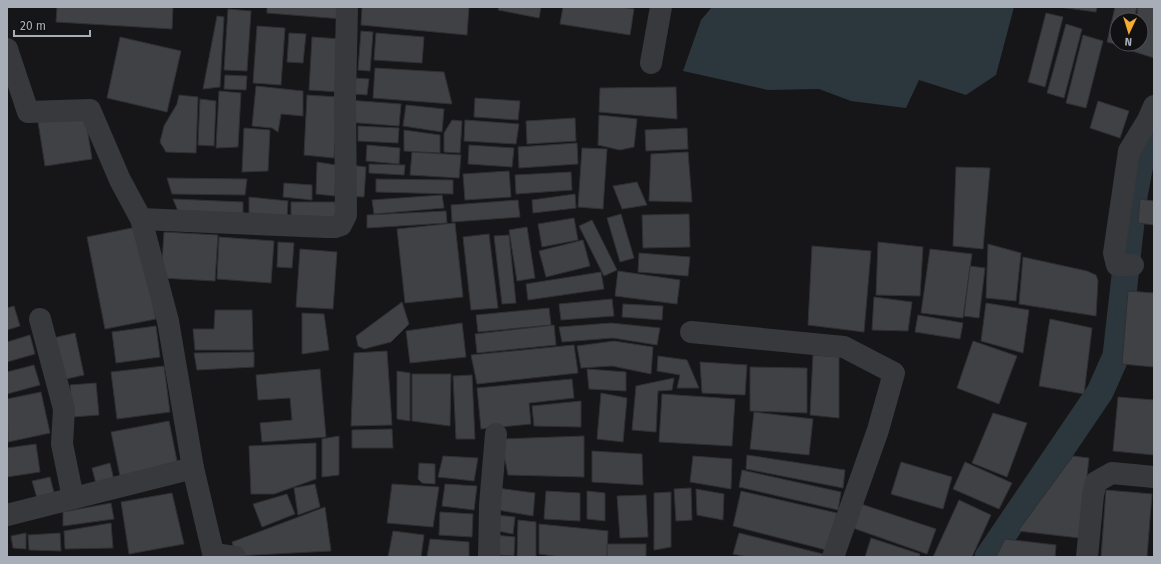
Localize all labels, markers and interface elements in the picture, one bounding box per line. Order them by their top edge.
scale bar [14,12,90,38]
north arrow [1109,12,1149,52]
text: 20 m [20,19,46,33]
text: N [1124,35,1132,48]

